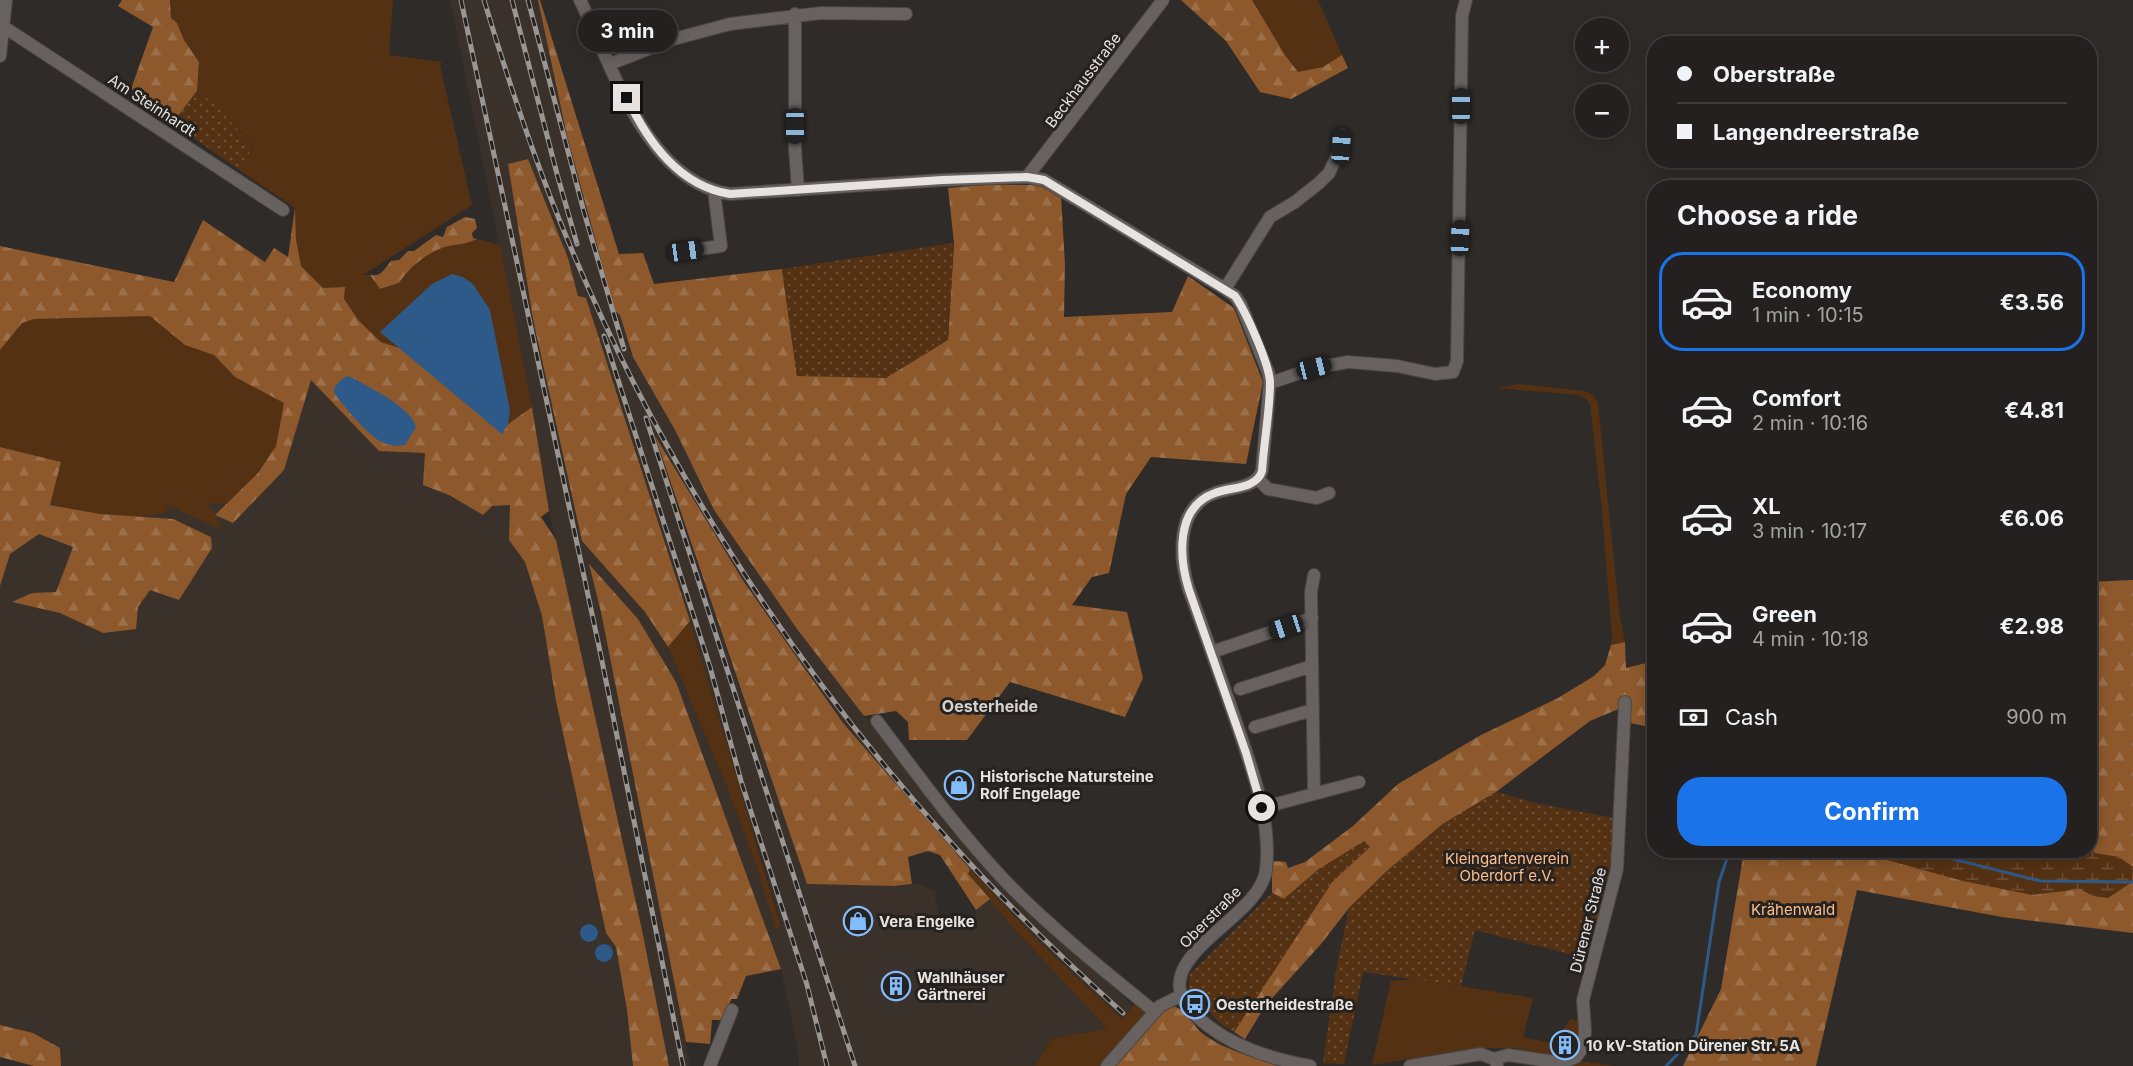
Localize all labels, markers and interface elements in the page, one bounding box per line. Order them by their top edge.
callout: 3 min [578,11,676,53]
map controls [1575,18,1629,138]
button: + [1575,18,1629,72]
text: 3 min [601,19,654,43]
street label: Beckhausstraße [1041,29,1125,131]
text: Oberstraße [1713,61,1835,87]
street label: Am Steinhardt [105,70,199,140]
route end [613,84,640,111]
button: − [1575,84,1629,138]
car [1452,88,1470,124]
car [786,108,804,144]
text: Langendreerstraße [1713,119,1919,145]
car [1331,128,1351,166]
text: Choose a ride [1677,199,1858,232]
car [1450,220,1470,256]
car [667,240,705,262]
icon: car [1680,275,1734,329]
text: Economy [1752,277,1852,303]
text: €3.56 [2000,289,2064,315]
text: 1 min · 10:15 [1752,303,1864,327]
car [1294,355,1334,381]
icon: car [1680,383,1734,437]
text: Comfort [1752,385,1841,411]
text: €4.81 [2004,397,2064,423]
text: 2 min · 10:16 [1752,411,1868,435]
icon: car [1680,491,1734,545]
text: XL [1752,493,1781,519]
text: €6.06 [1999,505,2064,531]
text: 3 min · 10:17 [1752,519,1867,543]
icon: car [1680,599,1734,653]
text: Green [1752,601,1817,627]
car [1266,613,1306,641]
text: €2.98 [1999,613,2064,639]
text: 4 min · 10:18 [1752,627,1869,651]
district label: Oesterheide [942,696,1038,716]
icon: cash [1677,701,1710,734]
text: Cash [1725,704,1778,730]
text: 900 m [2006,705,2067,729]
place label: Historische Natursteine Rolf Engelage [980,767,1154,803]
shop icon: Historische Natursteine Rolf Engelage [943,769,975,801]
button: Confirm [1677,777,2067,846]
route start [1248,794,1275,821]
park label: Kleingartenverein Oberdorf e.V. [1445,849,1569,885]
street label: Dürener Straße [1566,865,1610,975]
street label: Oberstraße [1175,882,1245,952]
park label: Krähenwald [1751,900,1835,919]
shop icon: Vera Engelke [842,905,874,937]
place label: Vera Engelke [879,912,975,931]
place label: Wahlhäuser Gärtnerei [917,968,1005,1004]
building icon: Wahlhäuser Gärtnerei [880,970,912,1002]
bus stop icon: Oesterheidestraße [1179,988,1211,1020]
place label: Oesterheidestraße [1216,995,1354,1014]
building icon: 10 kV-Station Dürener Str. 5A [1549,1029,1581,1061]
place label: 10 kV-Station Dürener Str. 5A [1586,1036,1800,1055]

